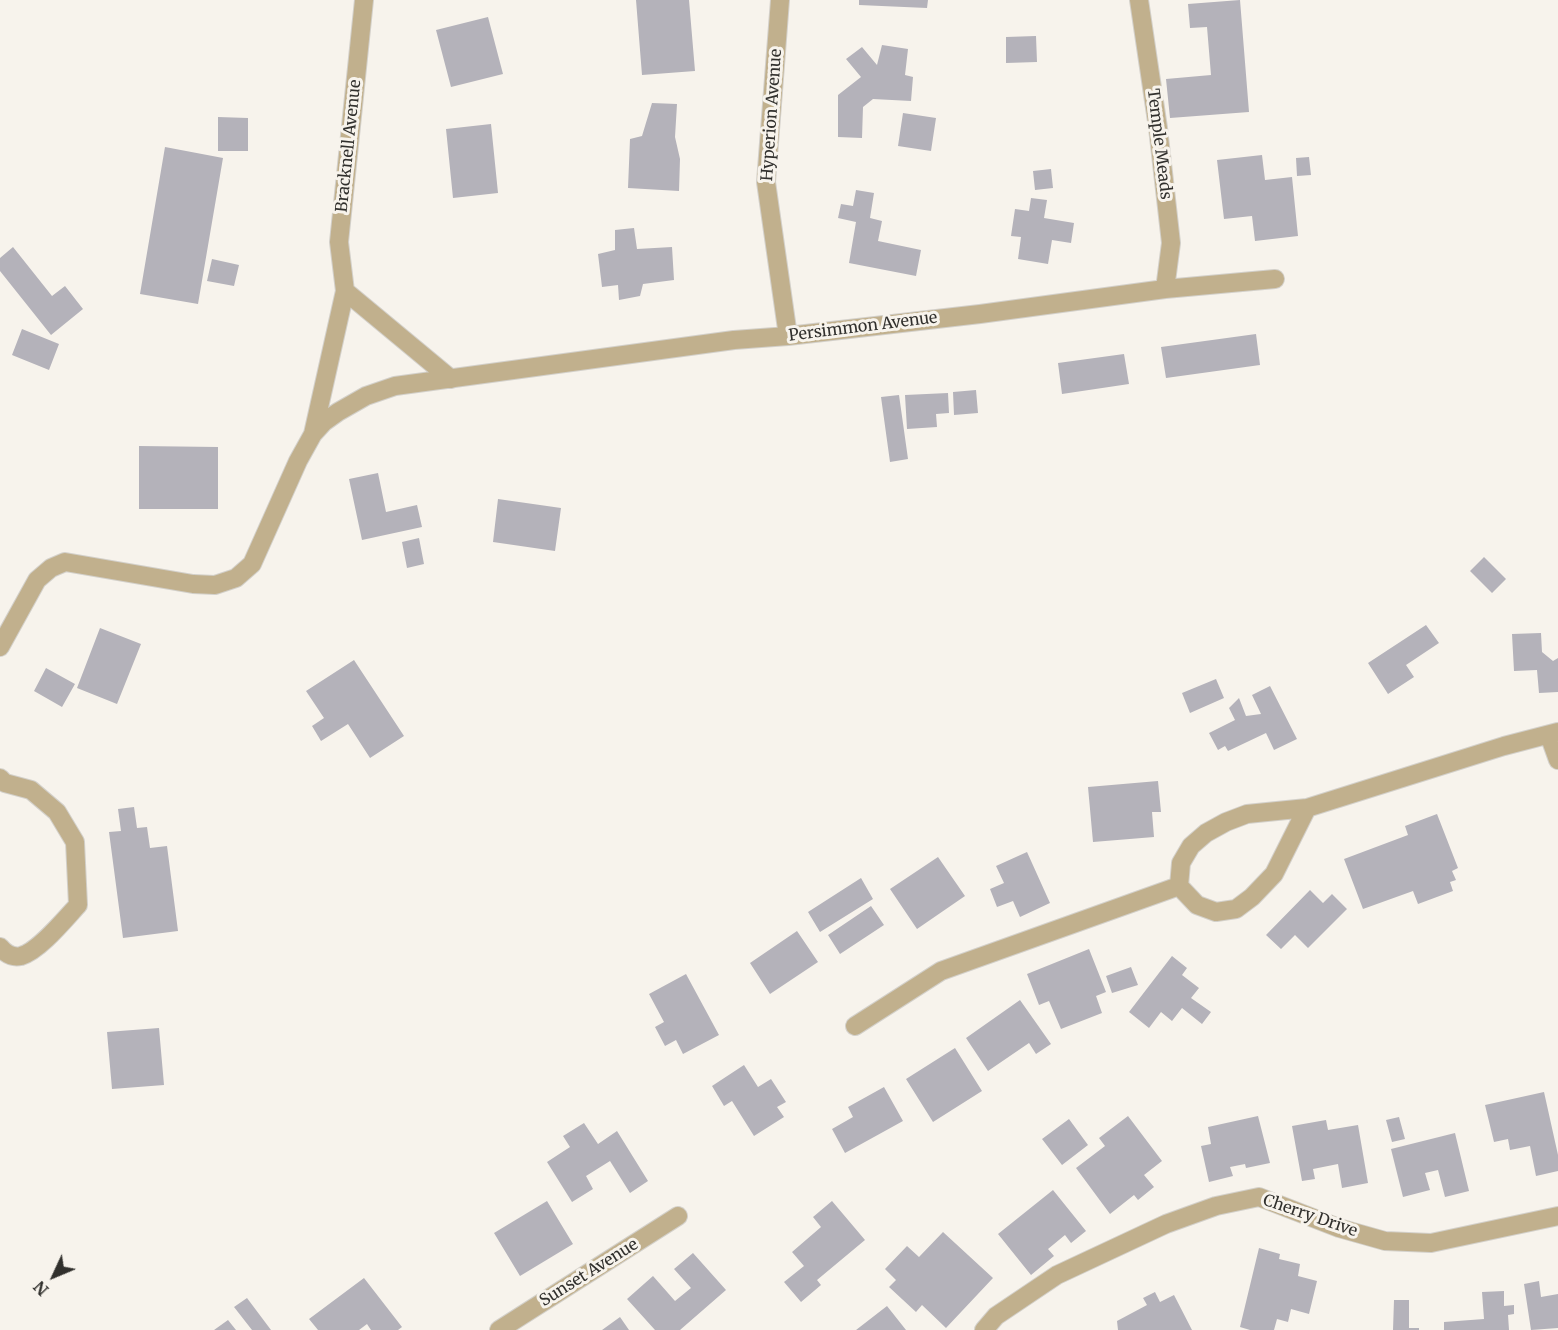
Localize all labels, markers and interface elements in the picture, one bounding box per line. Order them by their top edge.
street label: Hyperion Avenue [758,48,786,182]
street label: Bracknell Avenue [332,79,366,213]
street label: Temple Meads [1143,87,1175,201]
street label: Persimmon Avenue [787,308,939,346]
street label: Cherry Drive [1260,1191,1360,1241]
street label: Sunset Avenue [536,1235,642,1311]
north arrow [24,1246,84,1306]
text: N [29,1277,53,1300]

